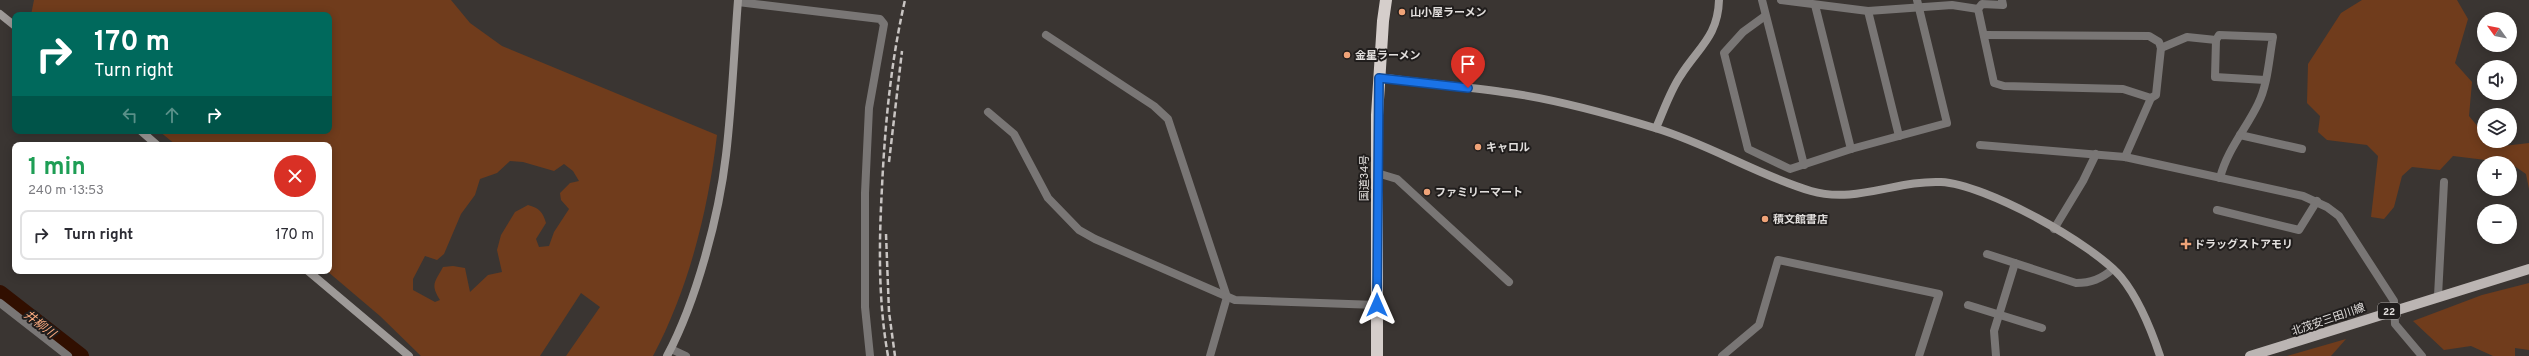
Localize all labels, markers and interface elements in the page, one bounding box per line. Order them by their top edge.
place label: 山小屋ラーメン [1410,6,1487,20]
marker: 山小屋ラーメン [1397,7,1407,17]
north arrow [2477,12,2517,52]
map controls [2477,12,2517,244]
text: 170 m [94,25,170,61]
icon: right [28,28,80,80]
pin [1451,47,1485,88]
place label: 金星ラーメン [1355,49,1421,63]
marker: 金星ラーメン [1342,50,1352,60]
icon: arrive [1457,53,1479,75]
text: Turn right [94,60,174,83]
button: sound [2477,60,2517,100]
icon: left [119,104,141,126]
icon: ahead [161,104,183,126]
icon: right [203,104,225,126]
button: layers [2477,108,2517,148]
place label: キャロル [1486,141,1530,155]
marker: キャロル [1473,142,1483,152]
text: 1 min [28,153,86,183]
button: close [274,155,316,197]
street label: 国道34号 [1358,155,1372,201]
button: + [2477,156,2517,196]
text: 240 m · 13:53 [28,183,104,199]
place label: ファミリーマート [1435,186,1523,200]
marker: ファミリーマート [1422,187,1432,197]
button: − [2477,204,2517,244]
place label: 積文館書店 [1773,213,1828,227]
marker: 積文館書店 [1760,214,1770,224]
icon: right [30,224,52,246]
text: Turn right [64,226,133,245]
text: 170 m [275,226,314,245]
place label: ドラッグストアモリ [2194,238,2293,252]
marker: ドラッグストアモリ [2181,239,2191,249]
position arrow [1356,284,1398,326]
street label: 北茂安三田川線 [2290,301,2367,339]
road number: 22 [2378,303,2400,319]
water label: 井柳川 [20,307,60,343]

